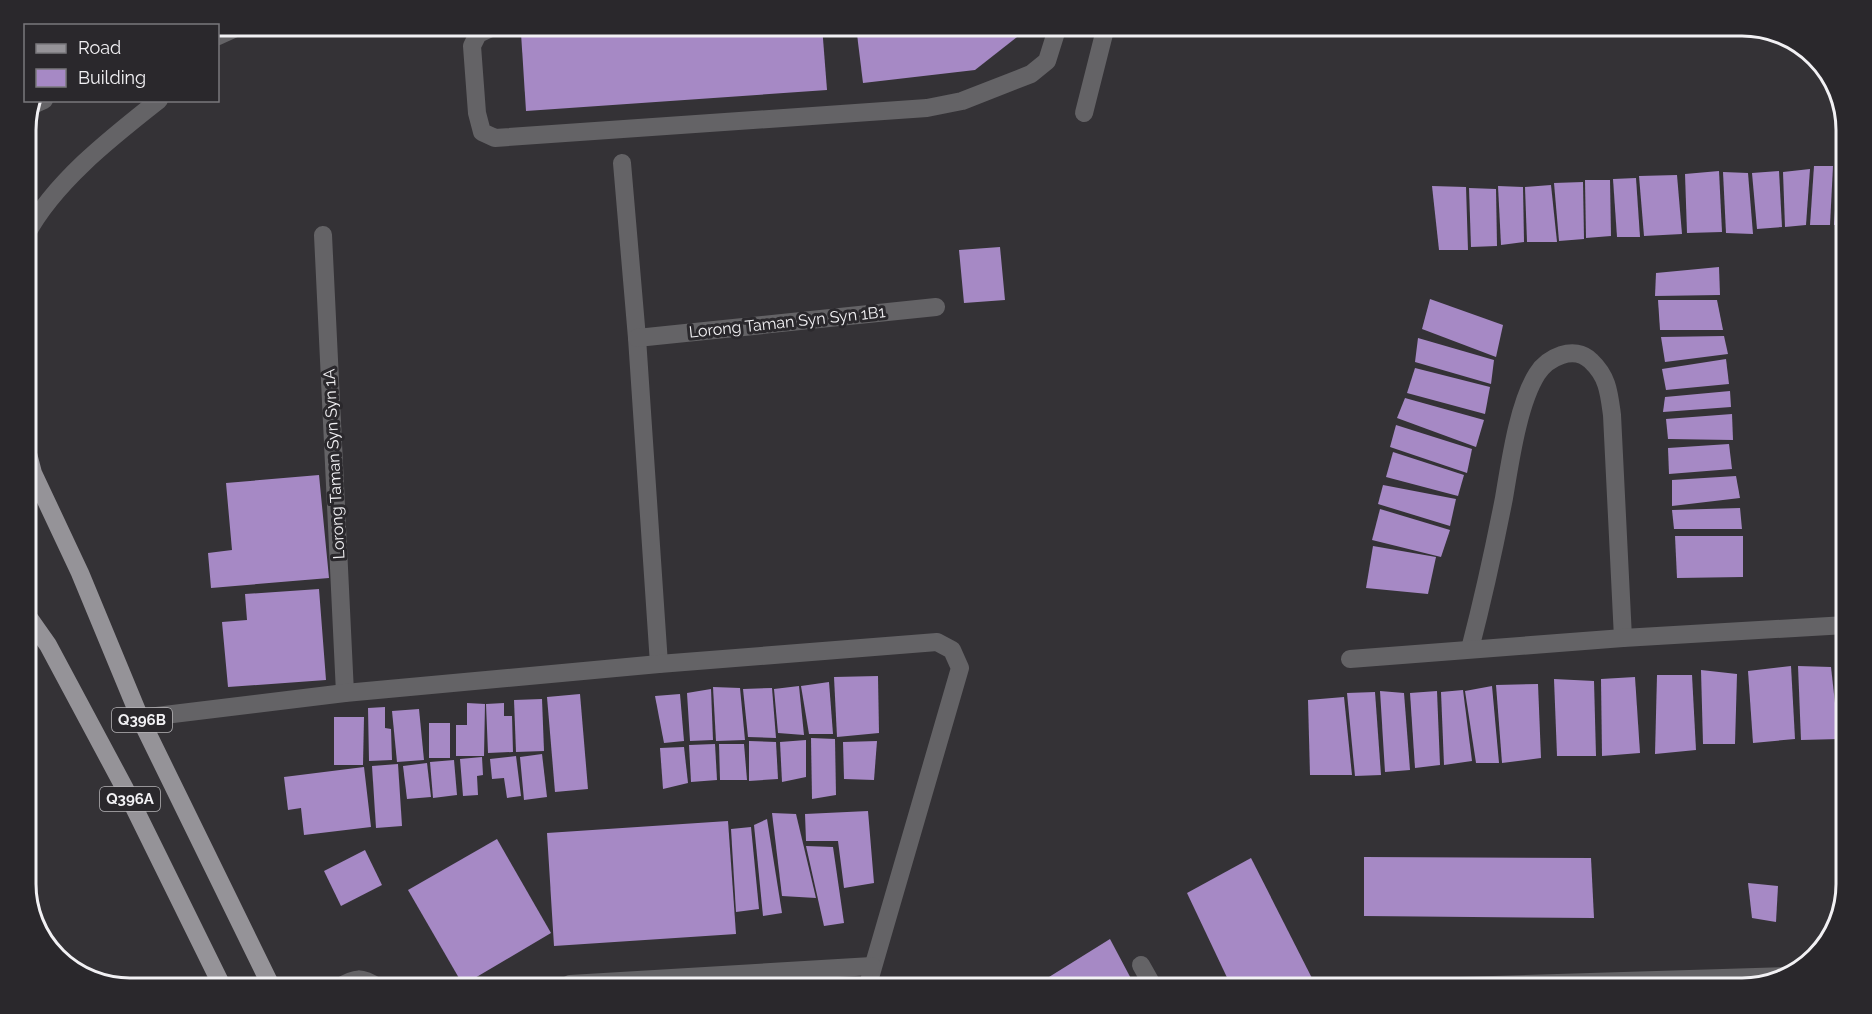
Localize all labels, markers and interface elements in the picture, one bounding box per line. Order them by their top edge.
legend [24,24,219,102]
text: Road [78,37,121,58]
text: Building [78,67,146,88]
street label: Lorong Taman Syn Syn 1B1 [688,302,886,342]
street label: Lorong Taman Syn Syn 1A [320,368,348,560]
road number: Q396B [112,708,172,732]
road number: Q396A [100,787,160,811]

